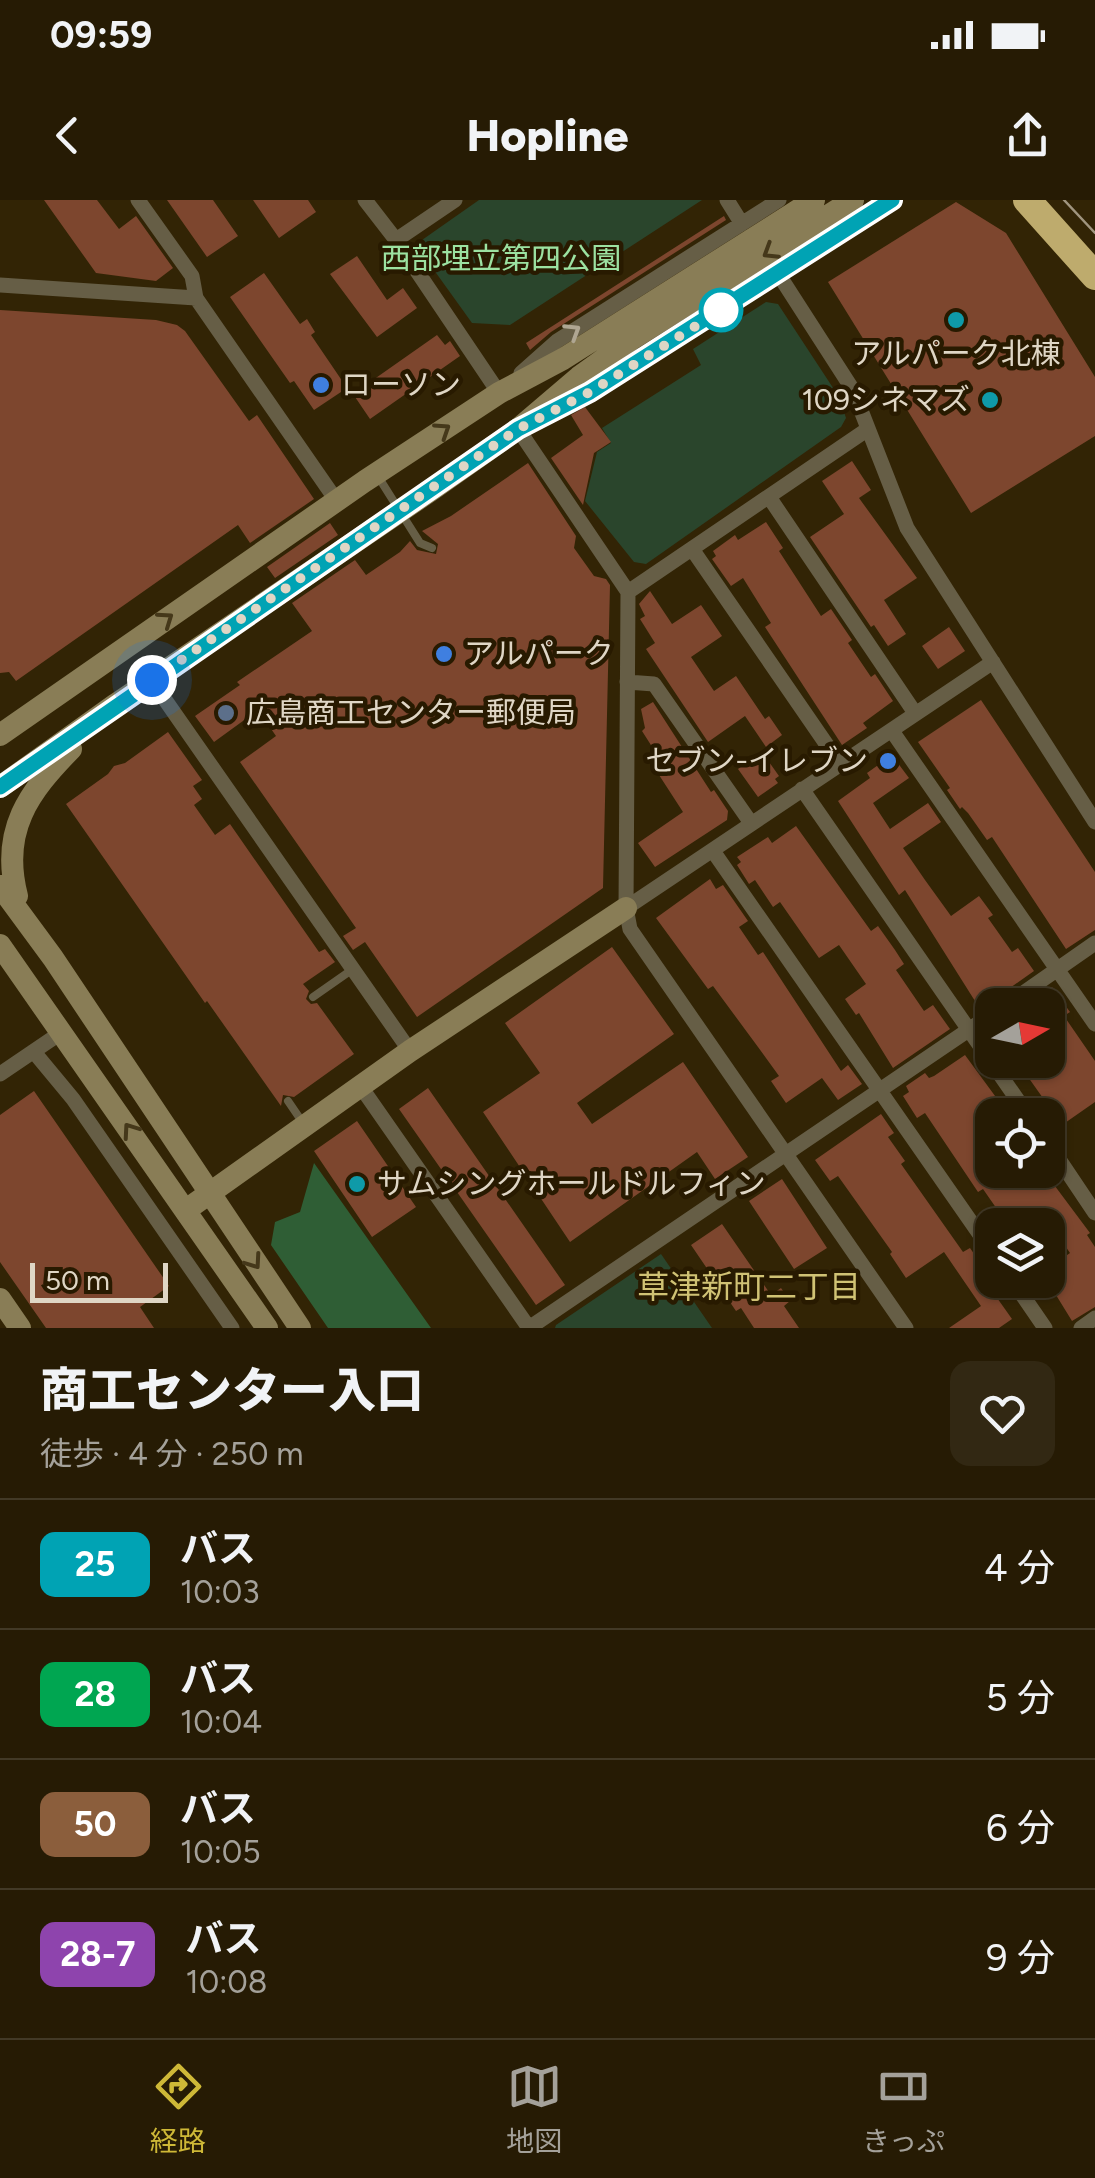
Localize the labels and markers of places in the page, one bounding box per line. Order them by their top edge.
unlabelled marker [700,289,742,331]
marker: アルパーク北棟 [945,309,967,331]
place label: アルパーク北棟 [851,335,1061,372]
place label: ローソン [341,366,461,403]
marker: ローソン [310,374,332,396]
place label: 109シネマズ [801,381,970,418]
marker: 109シネマズ [979,389,1001,411]
place label: アルパーク [464,635,614,672]
marker: アルパーク [433,643,455,665]
place label: 広島商工センター郵便局 [246,694,576,731]
marker: 広島商工センター郵便局 [215,702,237,724]
place label: セブン-イレブン [645,742,868,779]
marker: セブン-イレブン [877,750,899,772]
place label: サムシングホールドルフィン [377,1165,766,1202]
marker: サムシングホールドルフィン [346,1173,368,1195]

